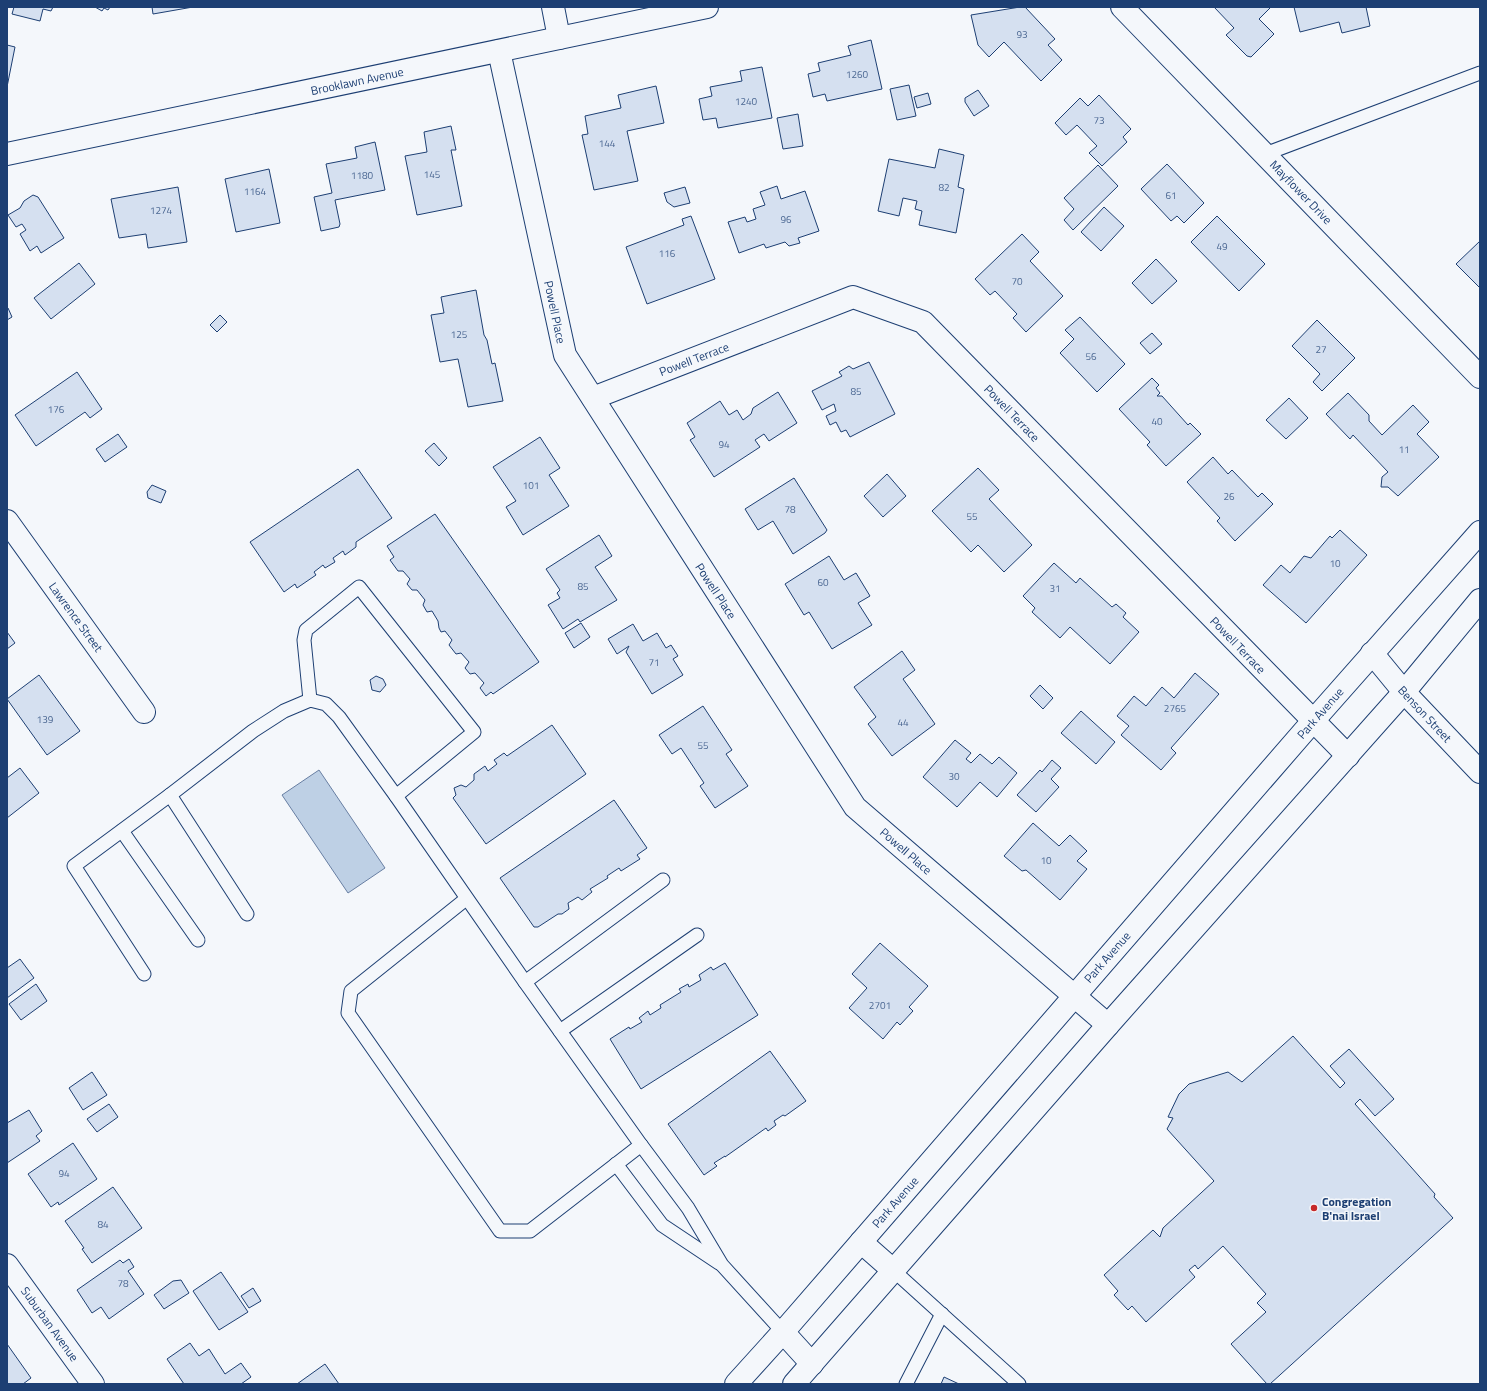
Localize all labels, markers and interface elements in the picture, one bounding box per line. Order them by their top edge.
house number: 93 [1016,27,1028,42]
street label: Brooklawn Avenue [309,62,405,100]
house number: 1260 [846,67,869,82]
house number: 1240 [735,94,758,109]
house number: 73 [1093,113,1105,128]
house number: 144 [599,136,616,151]
street label: Mayflower Drive [1265,156,1337,228]
house number: 145 [424,167,441,182]
house number: 1180 [351,168,374,183]
house number: 82 [938,180,950,195]
house number: 1164 [244,184,267,199]
house number: 61 [1165,188,1177,203]
house number: 1274 [150,203,173,218]
house number: 96 [780,212,792,227]
house number: 49 [1216,239,1228,254]
house number: 116 [659,246,676,261]
house number: 70 [1011,274,1023,289]
street label: Powell Place [539,279,571,345]
house number: 125 [451,327,468,342]
street label: Powell Terrace [656,337,732,381]
house number: 27 [1315,342,1327,357]
house number: 56 [1085,349,1097,364]
street label: Powell Terrace [980,380,1044,446]
house number: 85 [850,384,862,399]
house number: 176 [48,402,65,417]
house number: 40 [1151,414,1163,429]
house number: 94 [718,437,730,452]
house number: 11 [1398,442,1410,457]
house number: 101 [523,478,539,493]
house number: 26 [1223,489,1235,504]
house number: 78 [784,502,796,517]
house number: 55 [966,509,978,524]
house number: 10 [1329,556,1341,571]
street label: Powell Place [691,559,741,623]
house number: 60 [817,575,829,590]
street label: Lawrence Street [44,578,108,656]
house number: 85 [577,579,589,594]
house number: 31 [1049,581,1061,596]
street label: Powell Terrace [1206,612,1270,678]
house number: 71 [648,655,660,670]
street label: Benson Street [1394,681,1457,747]
street label: Park Avenue [1292,683,1348,743]
house number: 2765 [1164,701,1187,716]
house number: 139 [37,712,54,727]
house number: 44 [897,715,909,730]
house number: 55 [697,738,709,753]
house number: 30 [948,769,960,784]
street label: Powell Place [876,823,936,879]
house number: 10 [1040,853,1052,868]
street label: Park Avenue [1079,927,1135,987]
house number: 2701 [869,998,891,1013]
house number: 94 [58,1166,70,1181]
street label: Park Avenue [867,1172,923,1232]
place label: Congregation B'nai Israel [1322,1192,1391,1225]
marker: Congregation B'nai Israel [1309,1203,1319,1213]
house number: 84 [97,1217,109,1232]
house number: 78 [117,1276,129,1291]
street label: Suburban Avenue [16,1283,84,1365]

